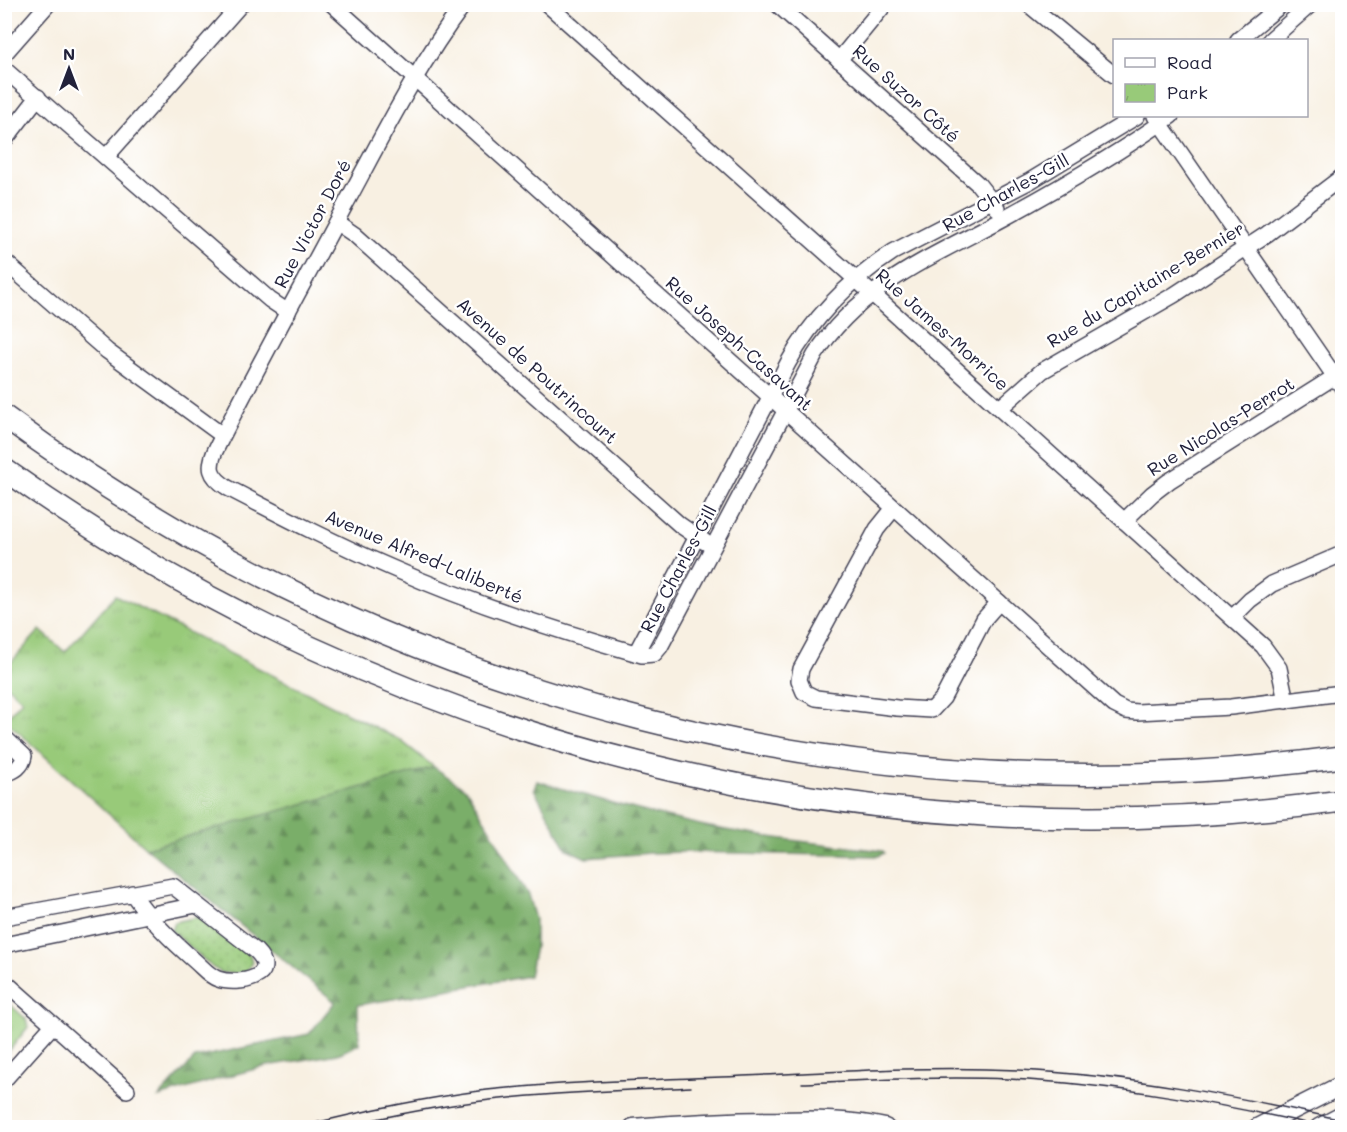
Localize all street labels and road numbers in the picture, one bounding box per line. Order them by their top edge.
street label: Rue Suzor Côté [848,39,965,148]
street label: Rue Charles-Gill [938,147,1073,237]
street label: Rue Victor Doré [268,155,356,292]
street label: Rue du Capitaine-Bernier [1042,216,1249,353]
street label: Rue James-Morrice [871,263,1014,396]
street label: Rue Joseph-Casavant [661,271,818,416]
street label: Avenue de Poutrincourt [452,292,623,449]
street label: Rue Nicolas-Perrot [1142,371,1299,481]
street label: Rue Charles-Gill [634,500,722,637]
street label: Avenue Alfred-Laliberté [322,503,527,609]

